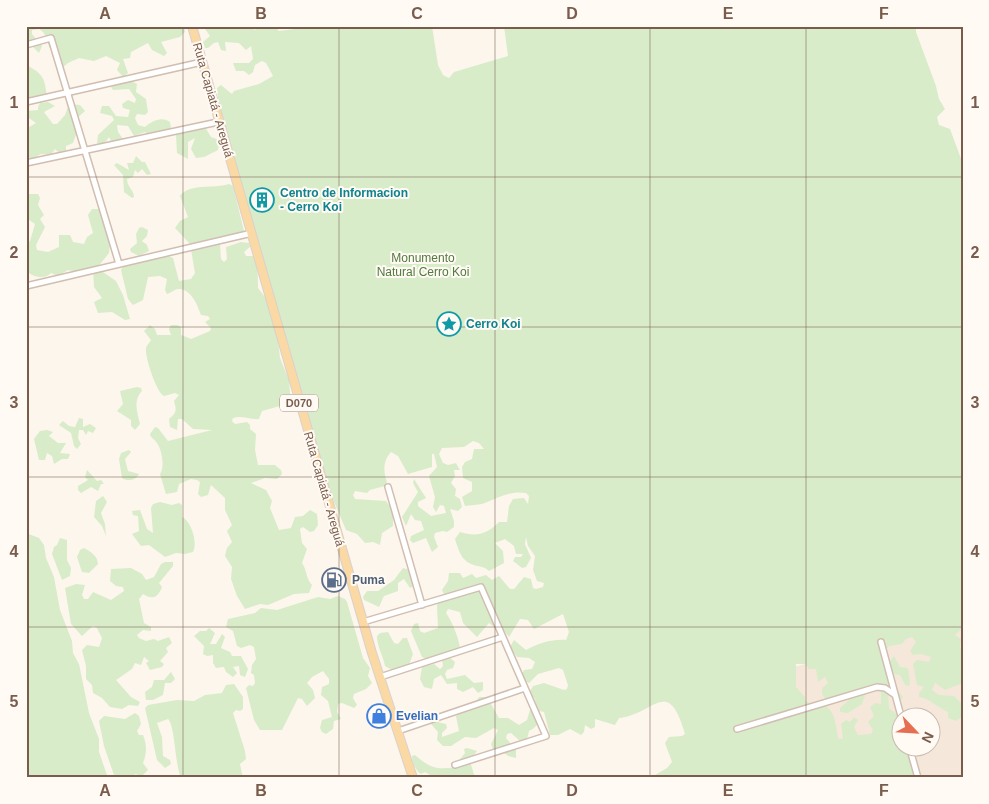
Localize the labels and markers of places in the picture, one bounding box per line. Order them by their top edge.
place label: Centro de Informacion - Cerro Koi [280,186,408,214]
building icon: Centro de Informacion - Cerro Koi [249,187,275,213]
place icon: Cerro Koi [436,311,462,337]
place label: Cerro Koi [466,317,521,331]
fuel station icon: Puma [321,567,347,593]
place label: Puma [352,573,385,587]
shop icon: Evelian [366,703,392,729]
place label: Evelian [396,709,438,723]

